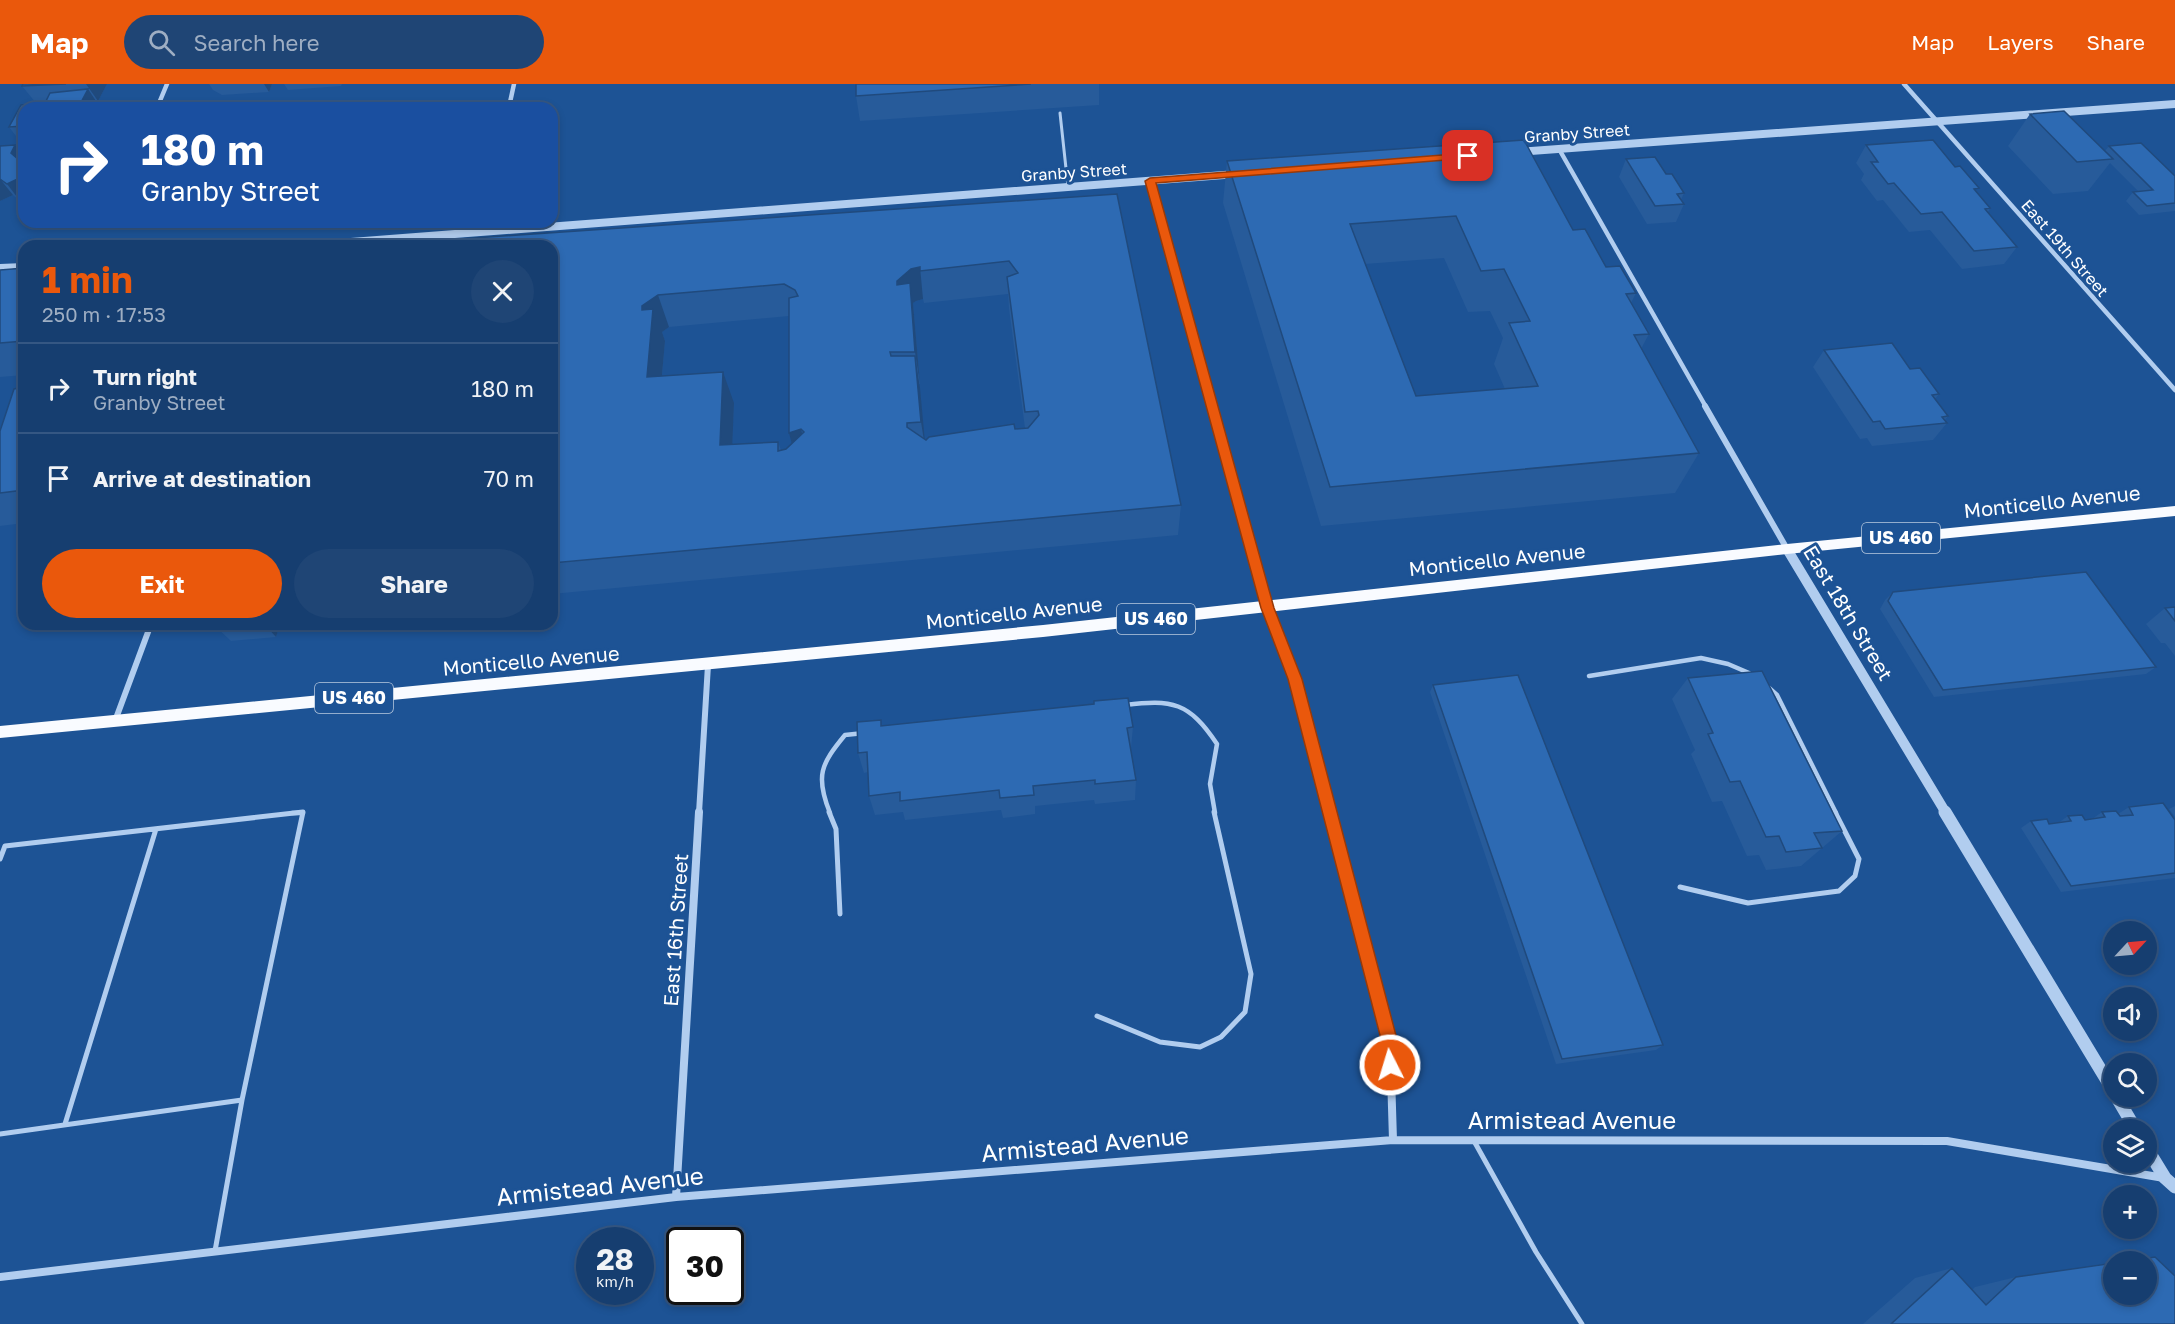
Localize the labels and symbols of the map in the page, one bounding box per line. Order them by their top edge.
street label: Granby Street [1523,119,1631,147]
pin [1442,130,1493,181]
street label: Granby Street [1020,158,1128,186]
street label: East 19th Street [2017,195,2113,301]
street label: Monticello Avenue [1962,480,2141,522]
road number: US 460 [1862,523,1940,553]
street label: Monticello Avenue [1407,538,1586,580]
street label: East 18th Street [1799,541,1899,684]
street label: Monticello Avenue [924,591,1103,633]
road number: US 460 [1117,604,1195,634]
street label: Monticello Avenue [442,640,620,680]
road number: US 460 [315,683,393,713]
street label: East 16th Street [658,853,692,1007]
north arrow [2103,921,2157,975]
position arrow [1358,1033,1422,1097]
street label: Armistead Avenue [1468,1105,1676,1134]
street label: Armistead Avenue [980,1120,1190,1167]
street label: Armistead Avenue [495,1160,705,1211]
speed limit sign: 30 [666,1227,744,1305]

